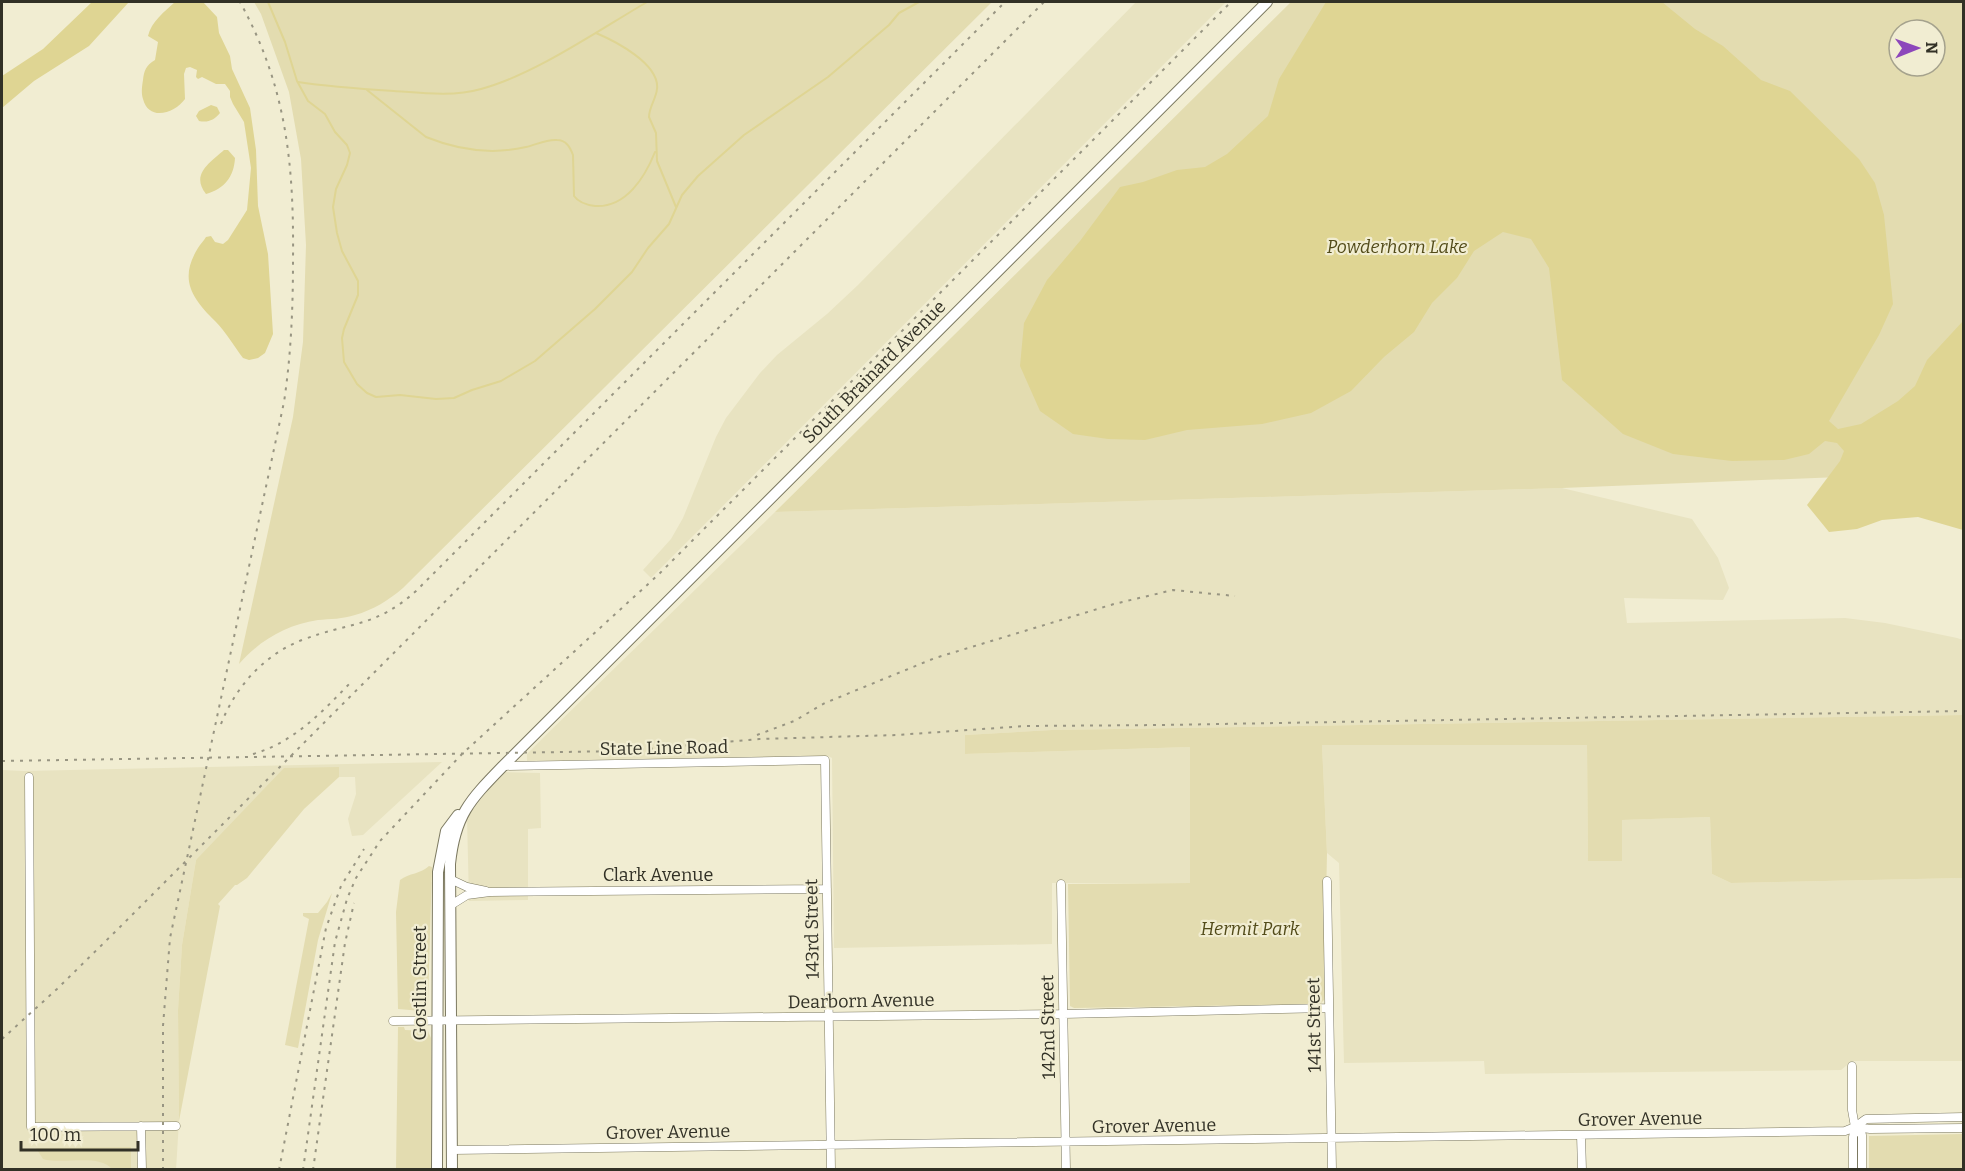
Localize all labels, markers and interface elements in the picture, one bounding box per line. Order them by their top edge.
north arrow [1887,18,1947,78]
text: N [1922,41,1941,54]
park label: Powderhorn Lake [1327,236,1467,258]
street label: South Brainard Avenue [798,296,950,448]
street label: State Line Road [599,736,729,760]
street label: Clark Avenue [603,864,713,886]
street label: 143rd Street [800,878,824,979]
park label: Hermit Park [1201,918,1300,940]
street label: Gostlin Street [409,925,431,1040]
street label: 142nd Street [1036,974,1060,1079]
street label: 141st Street [1302,977,1326,1073]
street label: Dearborn Avenue [787,989,935,1013]
street label: Grover Avenue [1577,1107,1703,1131]
scale bar [21,1114,138,1152]
street label: Grover Avenue [1091,1114,1217,1138]
street label: Grover Avenue [605,1120,731,1144]
text: 100 m [30,1124,81,1146]

